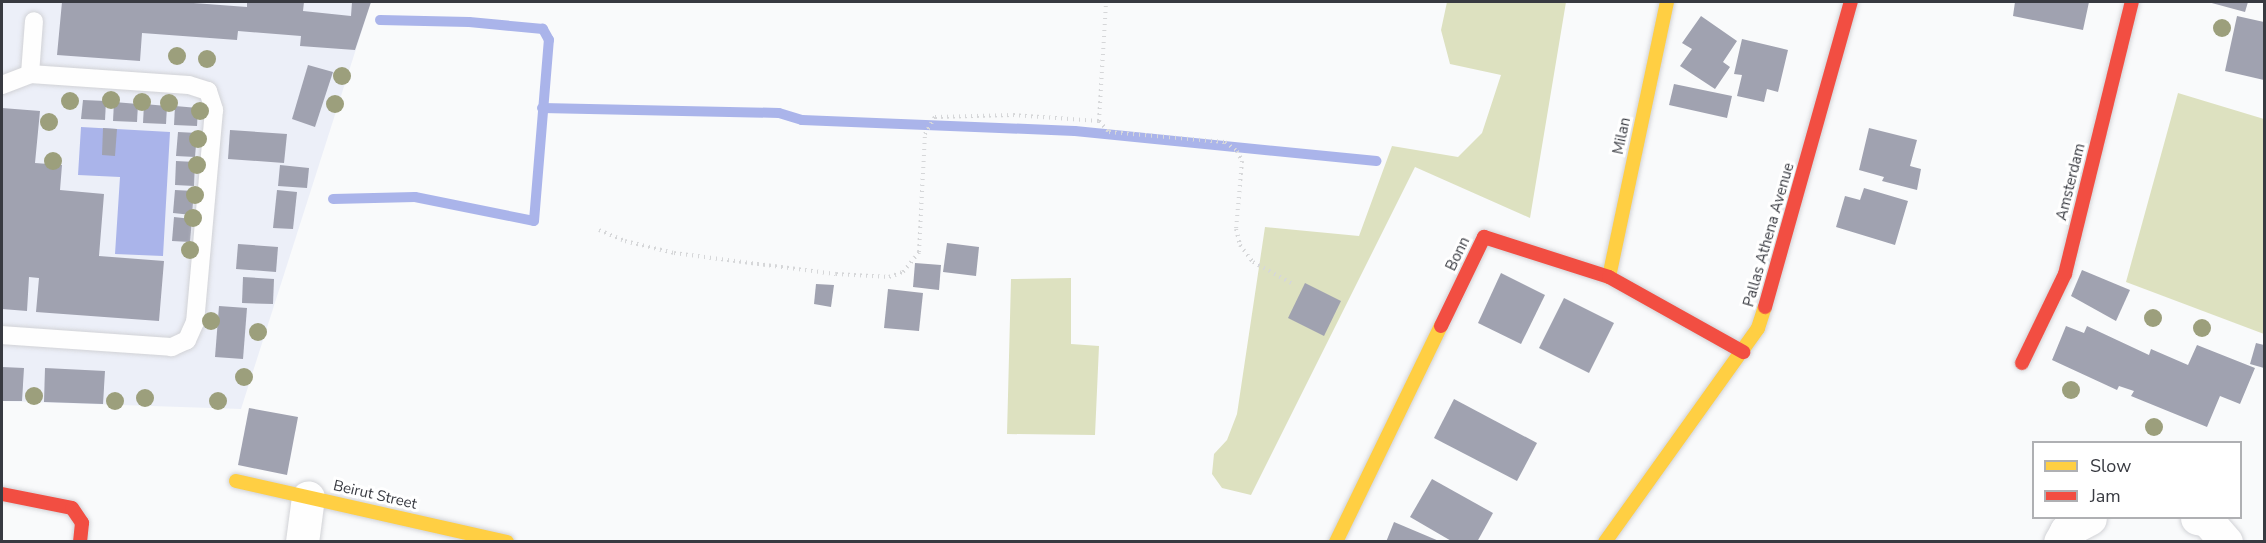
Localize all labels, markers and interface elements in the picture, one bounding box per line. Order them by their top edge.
street label: Milan [1609,116,1635,156]
street label: Amsterdam [2053,142,2089,222]
street label: Pallas Athena Avenue [1740,161,1798,309]
street label: Bonn [1442,234,1474,274]
legend [2032,441,2242,519]
text: Slow [2090,454,2131,478]
street label: Beirut Street [331,477,419,513]
text: Jam [2090,484,2121,508]

